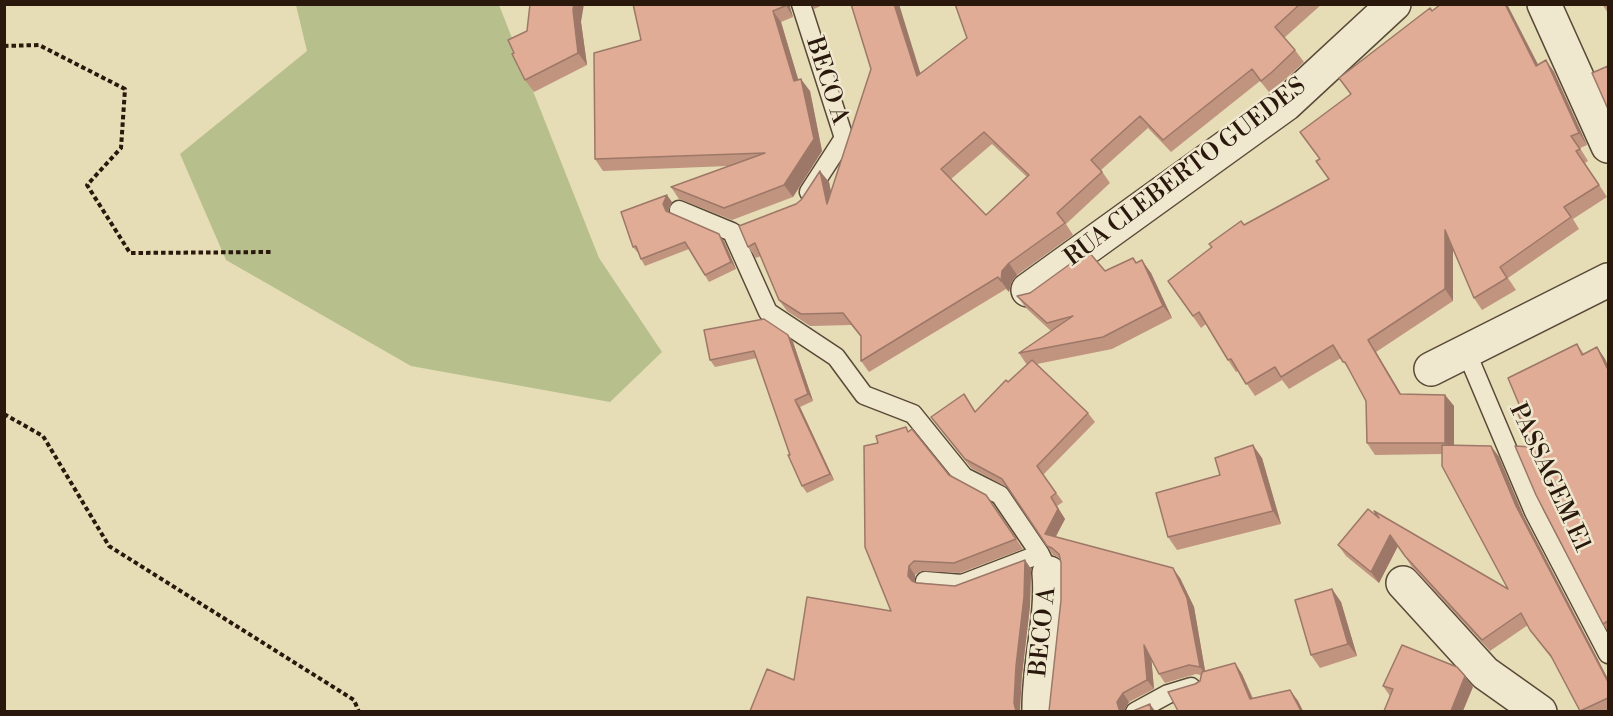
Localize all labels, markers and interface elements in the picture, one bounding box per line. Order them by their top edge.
street label: BECO A [798,34,854,128]
street label: RUA CLEBERTO GUEDES [1060,73,1312,273]
street label: PASSAGEM E1 [1502,399,1596,557]
street label: BECO A [1025,586,1063,678]

